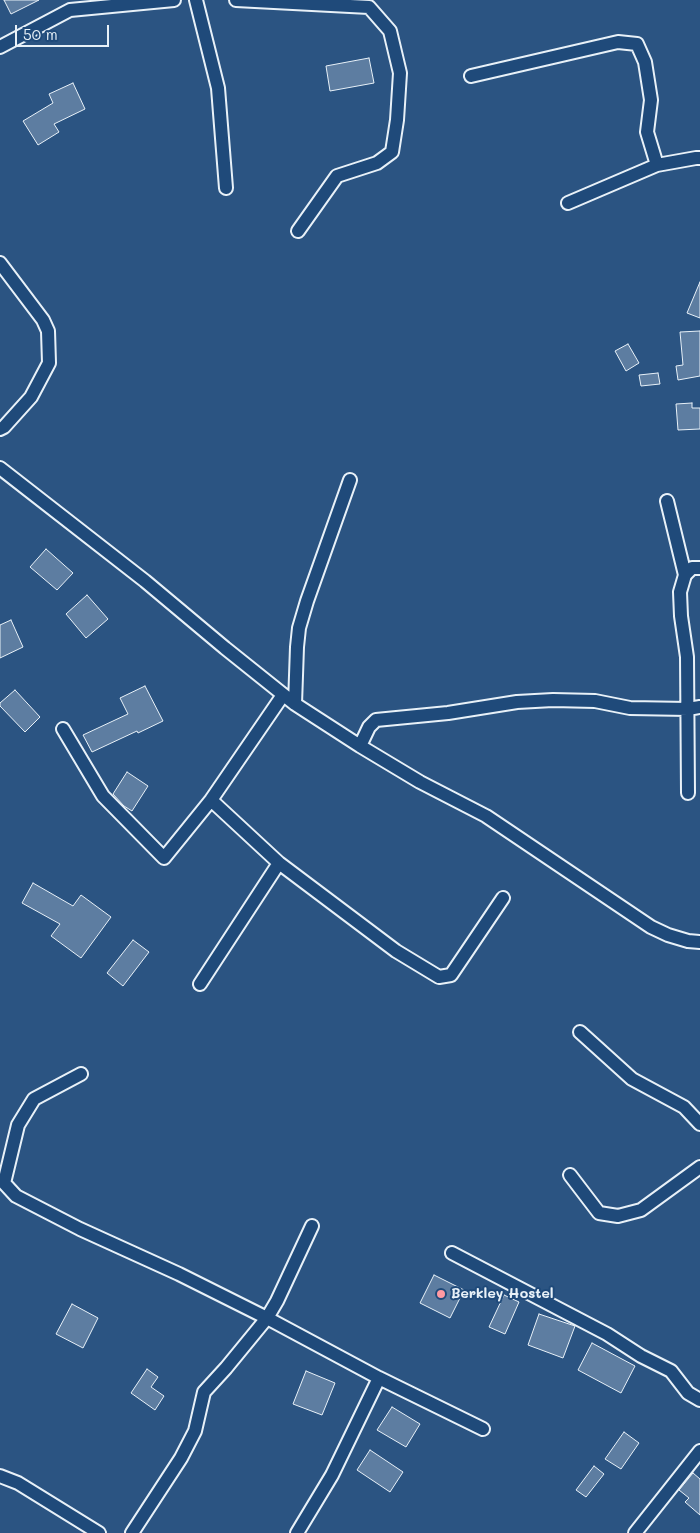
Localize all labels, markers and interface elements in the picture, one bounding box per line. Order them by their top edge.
scale bar [18,15,111,47]
text: 50 m [23,24,58,44]
place label: Berkley Hostel [451,1286,554,1302]
marker: Berkley Hostel [435,1288,447,1300]

